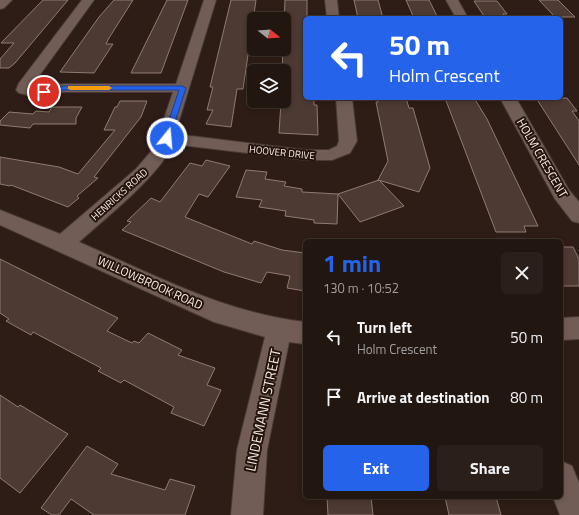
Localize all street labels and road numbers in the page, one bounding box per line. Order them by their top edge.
street label: HOLM CRESCENT [512,114,573,202]
street label: HOOVER DRIVE [248,142,316,163]
street label: HENRICKS ROAD [88,165,151,224]
street label: WILLOWBROOK ROAD [94,251,206,314]
street label: LINDEMANN STREET [239,346,286,473]

